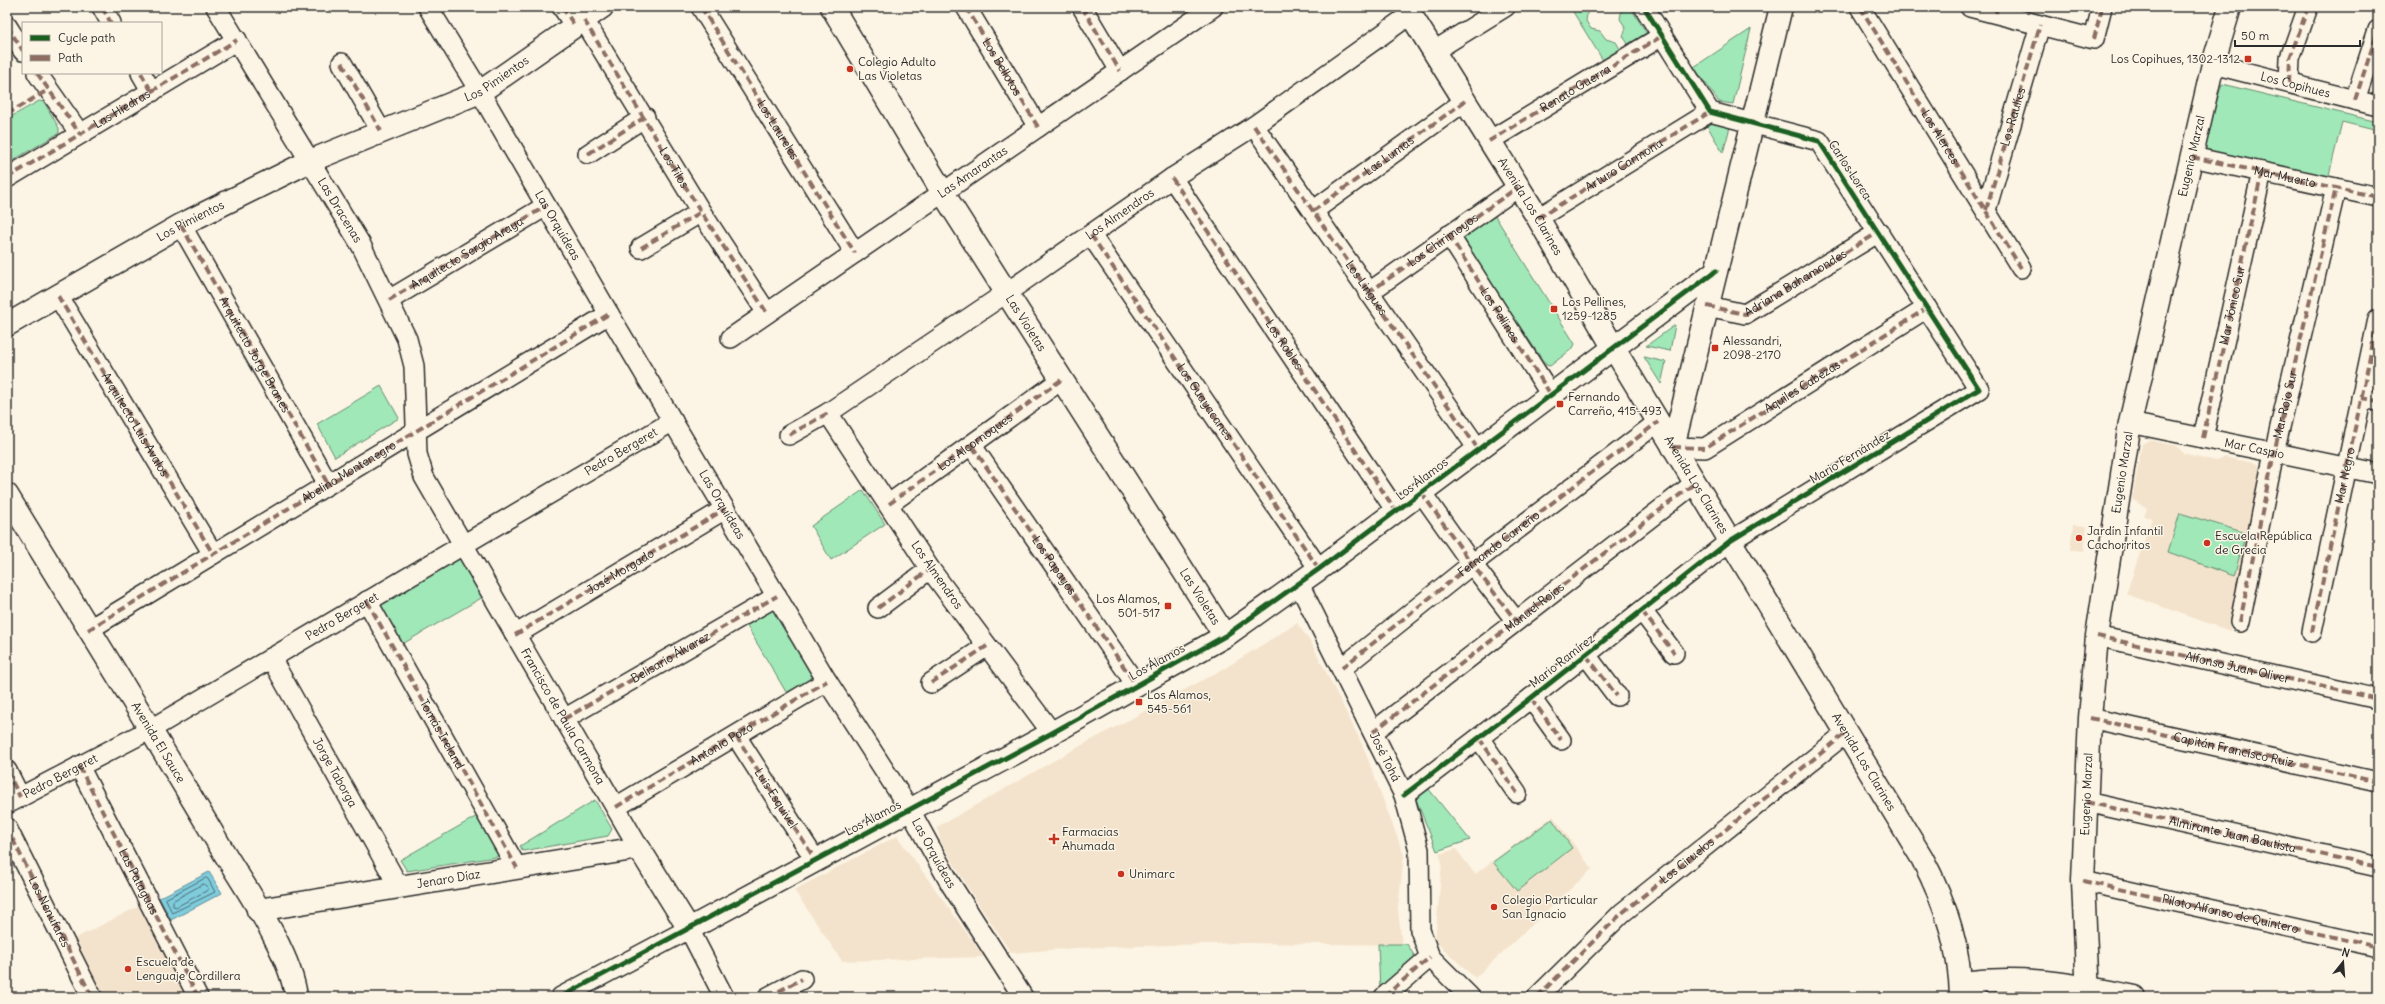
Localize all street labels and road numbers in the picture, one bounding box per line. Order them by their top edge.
street label: Los Bellotos [980,35,1025,98]
street label: Los Pimientos [462,52,532,105]
street label: Renato Guerra [1537,61,1613,115]
street label: Los Copihues [2259,68,2332,101]
street label: Las Hiedras [91,86,153,131]
street label: Los Raulíes [1997,86,2028,148]
street label: Los Laureles [754,97,803,162]
street label: Los Alerces [1918,107,1963,167]
street label: Eugenio Marzal [2175,114,2208,198]
street label: Las Lumas [1361,132,1417,179]
street label: Arturo Carmona [1582,135,1666,194]
street label: Carlos Lorca [1826,137,1875,202]
street label: Las Amarantas [934,142,1010,201]
street label: Los Tilos [656,144,693,191]
street label: Avenida Los Clarines [1495,155,1566,258]
street label: Mar Muerto [2253,163,2318,191]
street label: Las Dracenas [315,175,366,245]
street label: Los Almendros [1082,185,1157,243]
street label: Las Orquídeas [532,188,584,263]
street label: Los Pimientos [154,197,227,244]
street label: Los Chirimoyos [1405,209,1481,270]
street label: Arquitecto Sergio Araya [408,213,526,292]
street label: Adriana Bahamondes [1741,246,1849,320]
street label: Los Lingues [1342,257,1391,318]
street label: Mar Jónico Sur [2216,264,2248,346]
street label: Los Pellines [1478,285,1523,345]
street label: Las Violetas [1003,292,1050,354]
street label: Arquitecto Jorge Branes [216,294,294,415]
street label: Los Robles [1262,317,1307,372]
street label: Aquiles Cabezas [1761,357,1843,416]
street label: Los Guayacanes [1174,360,1237,443]
street label: Mar Rojo Sur [2270,369,2300,440]
street label: Arquitecto Luis Avalos [99,370,173,479]
street label: Los Alcornoques [934,410,1015,474]
street label: Pedro Bergeret [582,424,660,479]
street label: Mario Fernández [1807,427,1893,486]
street label: Eugenio Marzal [2108,430,2136,515]
street label: Avenida Los Clarines [1661,433,1732,536]
street label: Mar Caspio [2223,435,2286,462]
street label: Abelino Montenegro [298,437,399,506]
street label: Mar Negro [2331,446,2358,505]
street label: Los Álamos [1393,454,1451,503]
street label: Las Orquídeas [696,467,749,542]
street label: Fernando Carreño [1454,507,1543,580]
street label: Los Papayos [1029,533,1080,597]
street label: Los Almendros [908,538,966,612]
street label: José Morgado [584,545,657,597]
street label: Las Violetas [1177,565,1224,627]
street label: Manuel Rojas [1501,579,1567,635]
street label: Pedro Bergeret [302,589,381,643]
street label: Belisario Álvarez [628,628,713,686]
street label: Mario Ramírez [1526,631,1597,691]
street label: Los Álamos [1126,640,1187,683]
street label: Francisco de Paula Carmona [518,645,609,787]
street label: Alfonso Juan-Oliver [2184,648,2291,686]
street label: Tomás Ireland [417,697,468,772]
street label: Avenida El Sauce [128,699,189,785]
street label: Avenida Los Clarines [1829,710,1900,813]
street label: Antonio Pozo [687,719,756,768]
street label: José Tohá [1367,729,1404,784]
street label: Capitán Francisco Ruiz [2172,729,2295,770]
street label: Jorge Taborga [310,735,361,810]
street label: Pedro Bergeret [20,750,100,801]
street label: Eugenio Marzal [2077,752,2096,836]
street label: Luis Esquivel [752,765,801,831]
street label: Los Álamos [842,797,903,839]
street label: Almirante Juan Bautista [2167,813,2298,856]
street label: Las Orquídeas [909,815,959,891]
street label: Los Ciruelos [1657,834,1717,887]
street label: Las Pataguas [116,846,162,917]
street label: Jenaro Díaz [415,866,482,891]
street label: Los Nenufares [26,874,74,950]
street label: Piloto Alfonso de Quintero [2161,891,2301,936]

